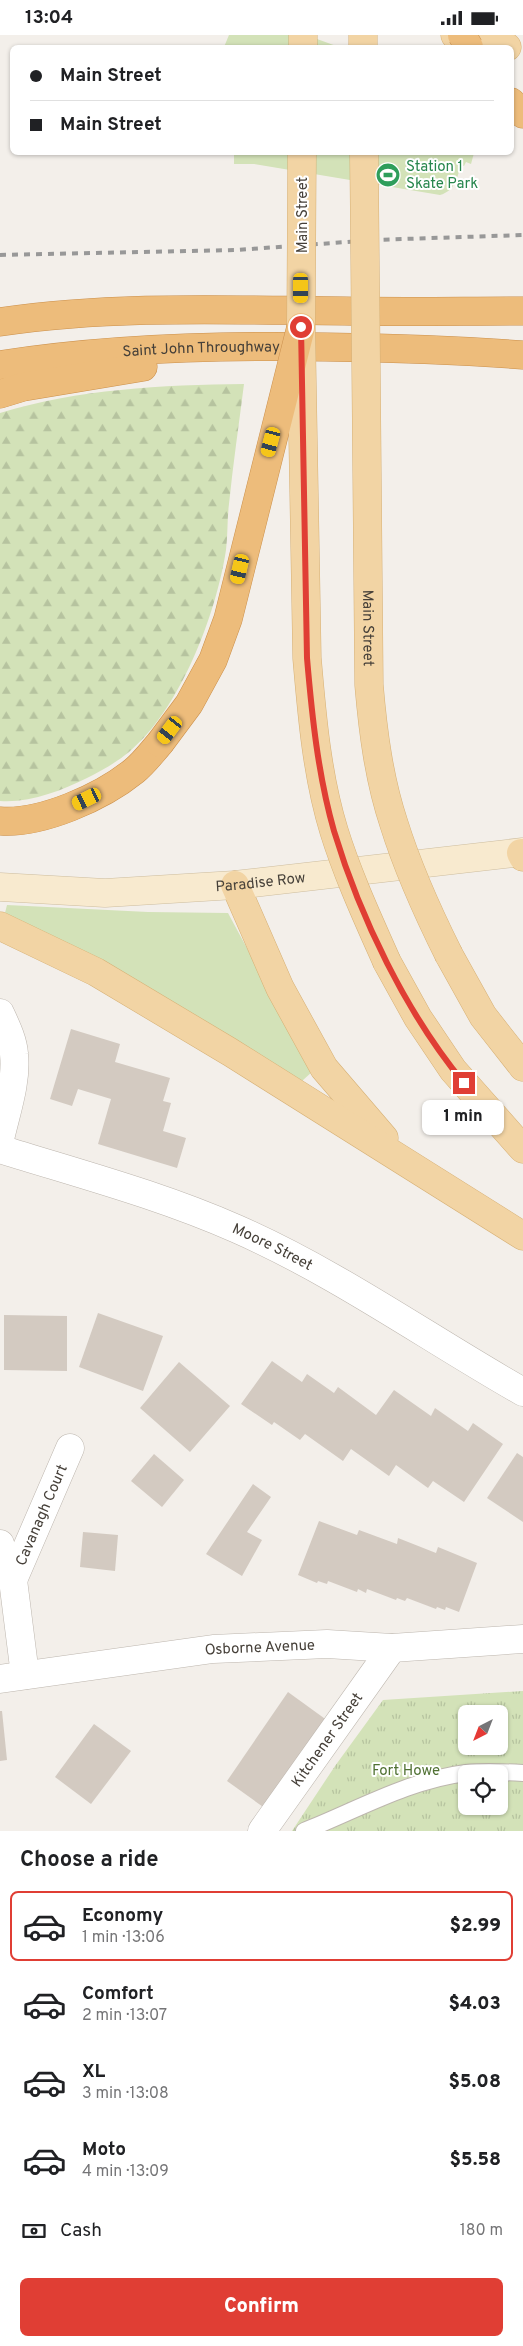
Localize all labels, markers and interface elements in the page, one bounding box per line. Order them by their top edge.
text: 13:04 [25,6,73,30]
text: Main Street [60,64,162,88]
text: Main Street [60,113,162,137]
place label: Station 1 Skate Park [406,158,478,194]
sports icon: Station 1 Skate Park [375,162,401,188]
street label: Main Street [294,177,313,253]
car [293,273,308,303]
route start [290,316,312,338]
street label: Saint John Throughway [122,338,280,362]
car [259,426,282,458]
car [229,553,250,585]
street label: Main Street [357,590,377,666]
car [154,714,185,746]
car [70,786,103,812]
street label: Paradise Row [215,869,307,897]
route end [453,1072,475,1094]
callout: 1 min [423,1101,505,1135]
text: 1 min [443,1107,483,1127]
street label: Moore Street [229,1220,316,1276]
street label: Cavanagh Court [12,1462,73,1569]
street label: Osborne Avenue [204,1637,315,1661]
street label: Kitchener Street [288,1690,368,1791]
north arrow [458,1705,508,1755]
map controls [458,1705,508,1815]
park label: Fort Howe [372,1762,440,1781]
button: locate [458,1765,508,1815]
text: Choose a ride [20,1847,158,1874]
icon: car [22,1904,67,1949]
text: Economy [82,1904,163,1928]
text: $2.99 [450,1914,501,1938]
text: 1 min · 13:06 [82,1928,165,1948]
icon: car [22,1982,67,2027]
text: Comfort [82,1982,154,2006]
text: $4.03 [448,1992,501,2016]
text: 2 min · 13:07 [82,2006,167,2026]
icon: car [22,2060,67,2105]
text: XL [82,2060,105,2084]
text: $5.08 [448,2070,501,2094]
text: 3 min · 13:08 [82,2084,169,2104]
icon: car [22,2138,67,2183]
text: Moto [82,2138,126,2162]
text: $5.58 [450,2148,501,2172]
text: 4 min · 13:09 [82,2162,169,2182]
icon: cash [20,2217,48,2245]
text: Cash [60,2219,102,2243]
text: 180 m [460,2221,503,2241]
button: Confirm [20,2278,503,2336]

